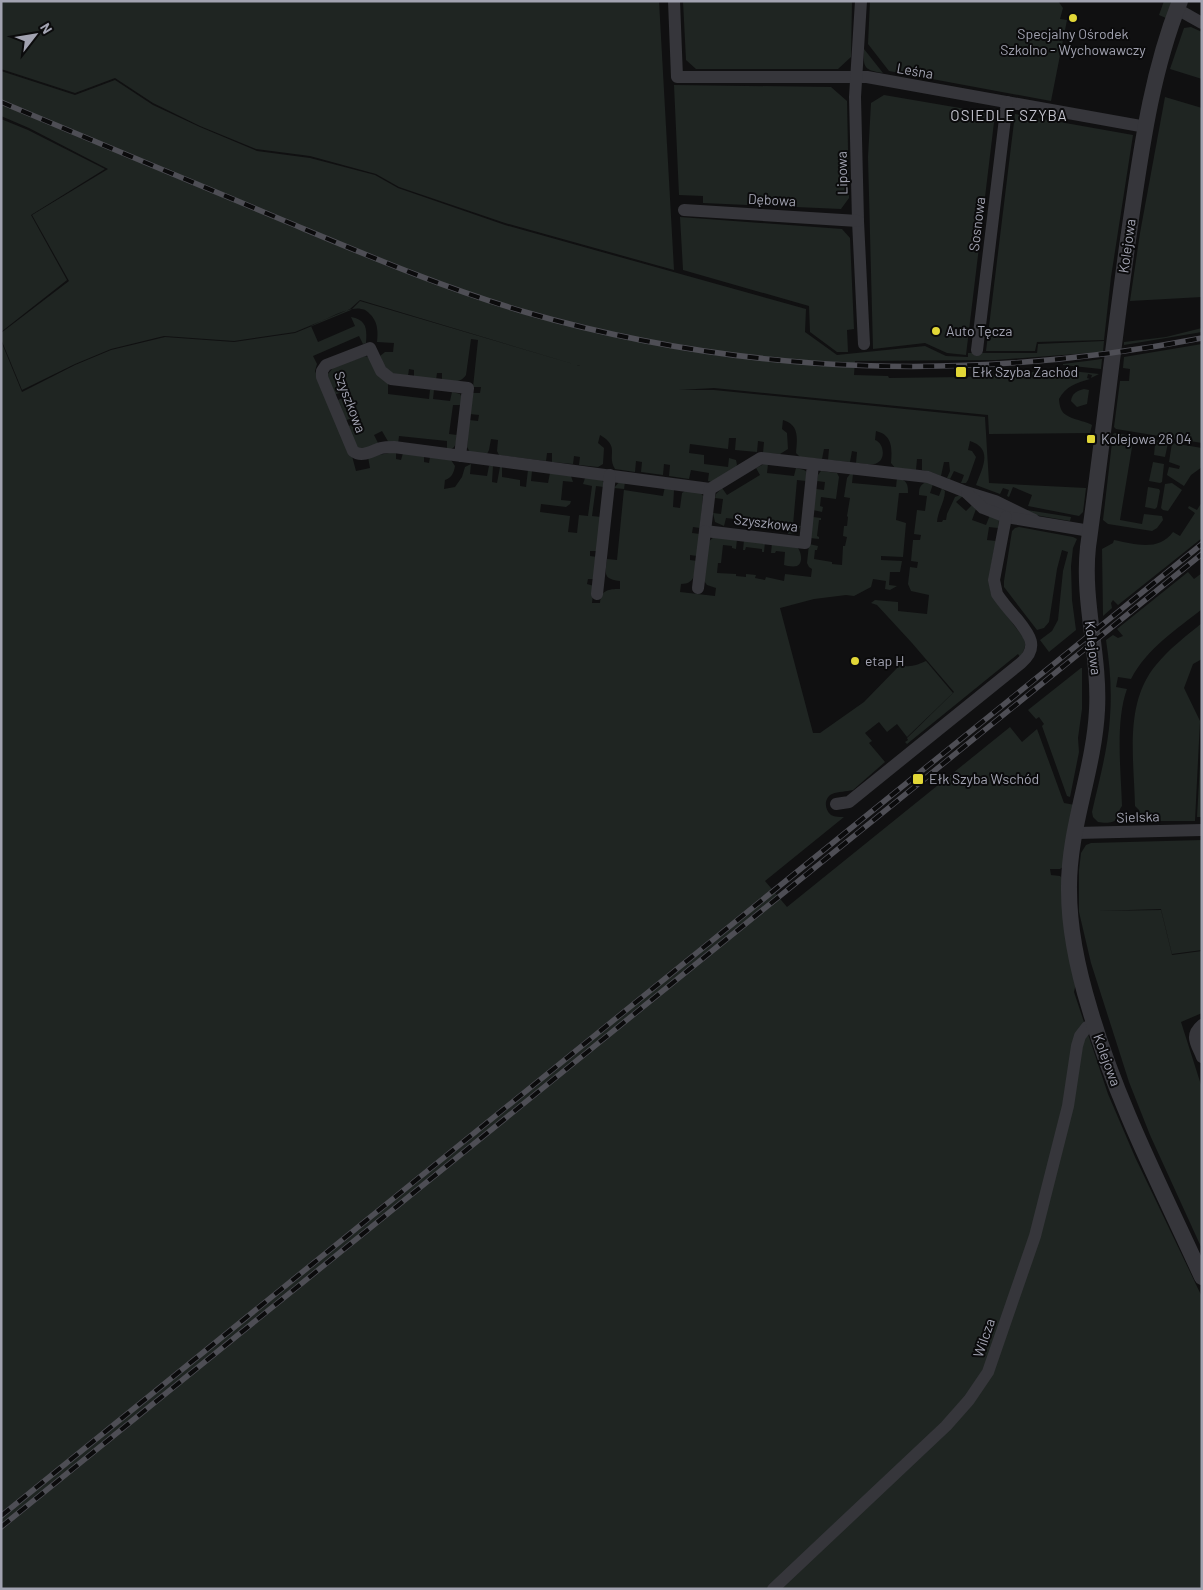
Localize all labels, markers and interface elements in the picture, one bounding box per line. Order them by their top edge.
north arrow [10,10,60,60]
marker: Specjalny Ośrodek Szkolno - Wychowawczy [1067,12,1079,24]
text: N [37,20,56,36]
place label: Specjalny Ośrodek Szkolno - Wychowawczy [1000,25,1146,58]
street label: Leśna [896,59,935,82]
district label: OSIEDLE SZYBA [950,106,1068,124]
street label: Lipowa [833,151,850,195]
street label: Dębowa [748,190,796,209]
street label: Sosnowa [965,196,988,252]
street label: Kolejowa [1114,218,1139,274]
place label: Auto Tęcza [946,322,1012,339]
marker: Auto Tęcza [930,325,942,337]
place label: Ełk Szyba Zachód [972,363,1078,380]
marker: Ełk Szyba Zachód [954,365,968,379]
street label: Szyszkowa [331,369,370,435]
place label: Kolejowa 26 04 [1101,430,1191,447]
marker: Kolejowa 26 04 [1085,433,1097,445]
street label: Szyszkowa [733,510,799,535]
street label: Kolejowa [1082,620,1105,676]
place label: etap H [865,652,904,669]
marker: etap H [849,655,861,667]
place label: Ełk Szyba Wschód [929,770,1039,787]
marker: Ełk Szyba Wschód [911,772,925,786]
street label: Sielska [1116,807,1160,826]
street label: Kolejowa [1090,1031,1125,1088]
street label: Wilcza [969,1316,998,1359]

